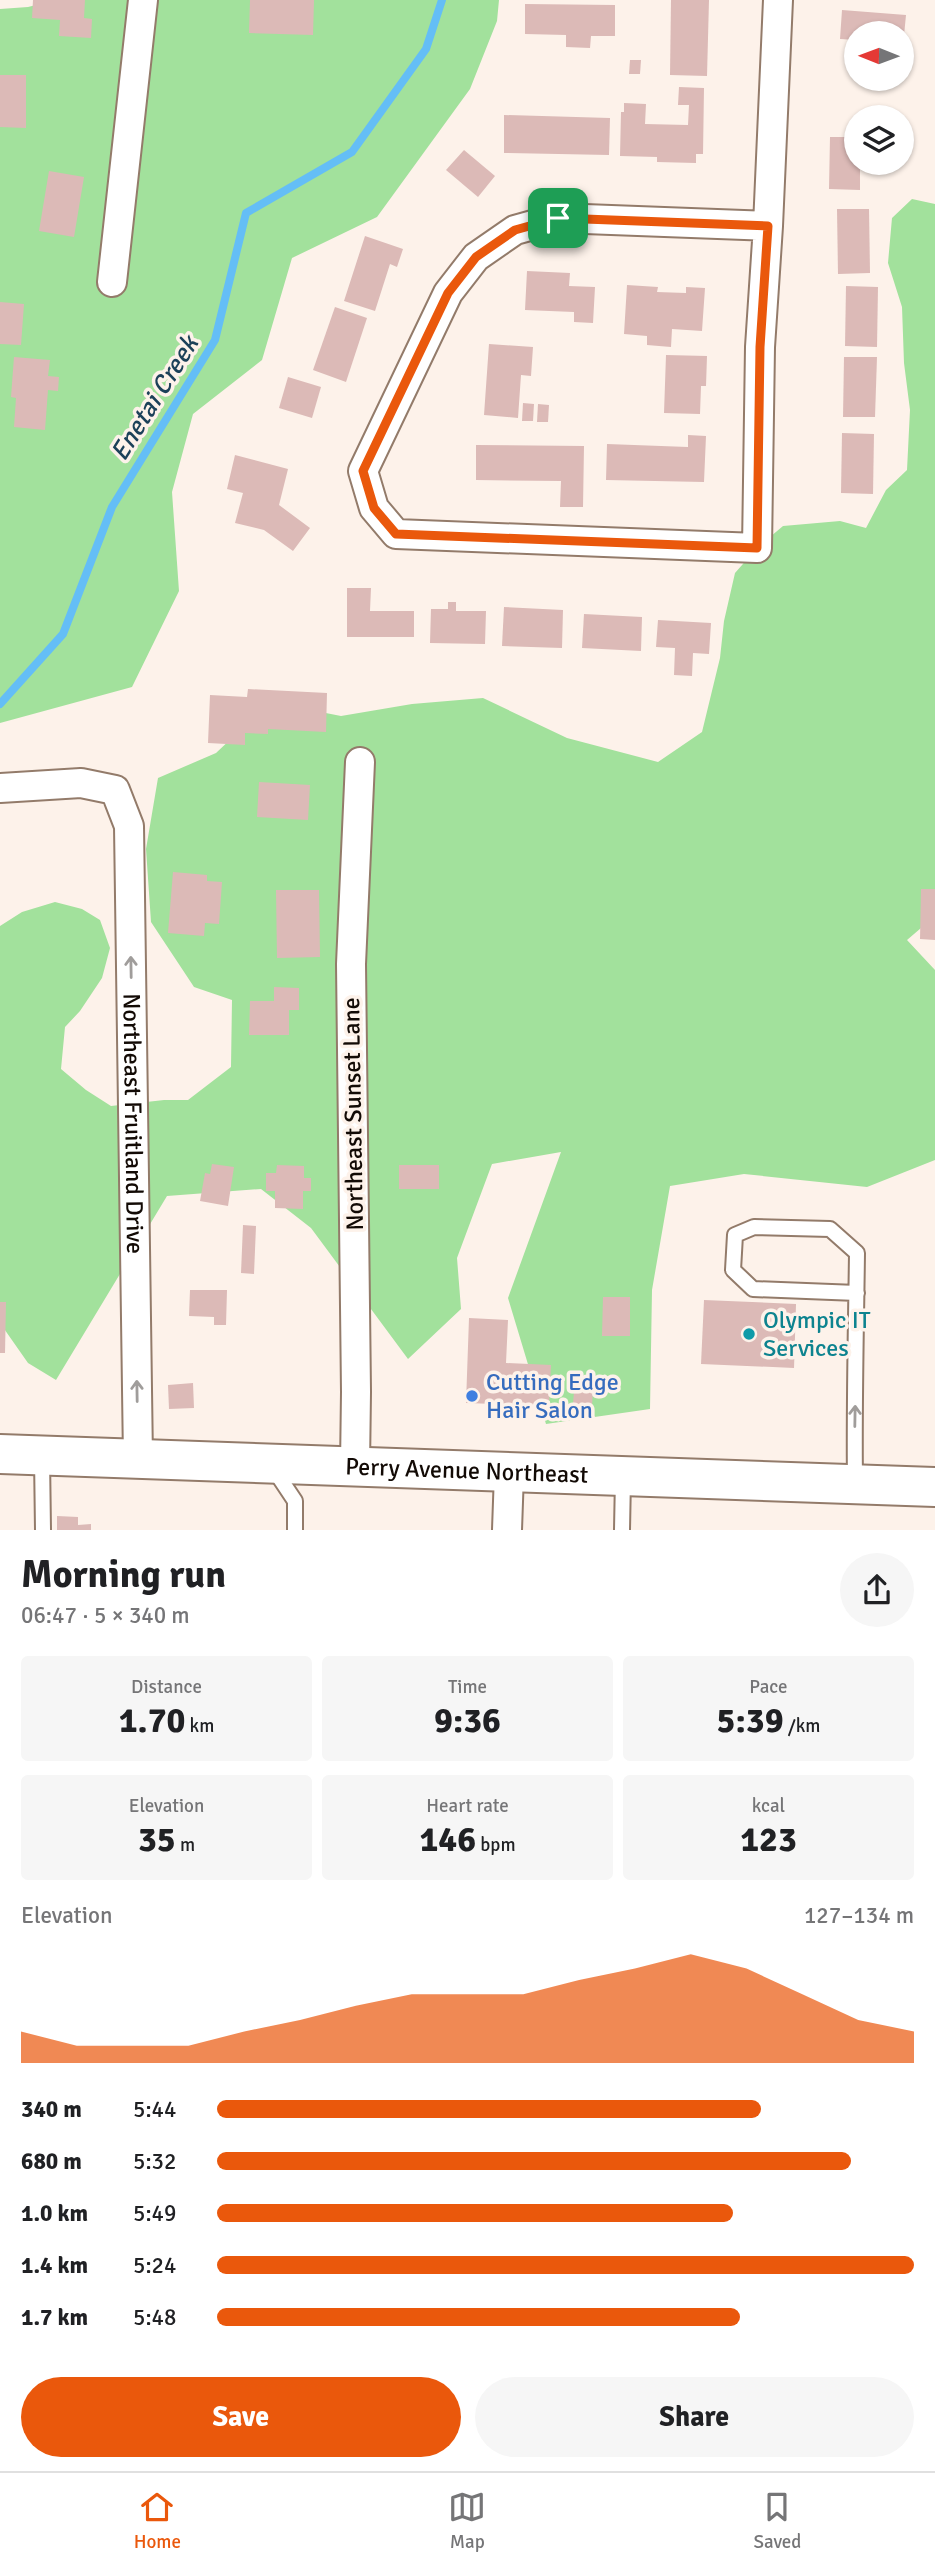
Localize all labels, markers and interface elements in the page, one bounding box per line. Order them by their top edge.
north arrow [844,21,914,91]
map controls [844,21,914,175]
button: layers [844,105,914,175]
pin [528,188,588,248]
icon: arrive [539,199,577,237]
water label: Enetai Creek [104,329,207,467]
one-way arrow [124,956,138,979]
street label: Northeast Fruitland Drive [116,993,150,1254]
street label: Northeast Sunset Lane [336,997,370,1231]
place label: Olympic IT Services [763,1305,871,1363]
marker: Olympic IT Services [741,1326,757,1342]
place label: Cutting Edge Hair Salon [486,1367,619,1425]
one-way arrow [130,1380,144,1403]
marker: Cutting Edge Hair Salon [464,1388,480,1404]
one-way arrow [848,1405,862,1428]
street label: Perry Avenue Northeast [345,1451,589,1490]
text: Morning run [21,1551,226,1598]
button: share [840,1553,914,1627]
text: 06:47 · 5 × 340 m [21,1601,190,1630]
text: Distance [131,1675,202,1699]
text: Time [448,1675,487,1699]
text: Pace [749,1675,788,1699]
text: 1.70 [119,1699,185,1742]
text: 9:36 [434,1699,501,1742]
text: 5:39 [717,1699,784,1742]
text: km [185,1714,214,1738]
text: /km [784,1714,820,1738]
text: Elevation [129,1794,204,1818]
text: Heart rate [426,1794,509,1818]
text: kcal [752,1794,785,1818]
text: 35 [138,1818,176,1861]
text: 146 [419,1818,476,1861]
text: 123 [740,1818,797,1861]
text: m [176,1833,195,1857]
text: bpm [476,1833,516,1857]
text: Elevation [21,1901,113,1930]
text: 127–134 m [804,1901,914,1930]
text: 340 m [21,2095,82,2124]
text: 5:44 [133,2095,176,2124]
text: 680 m [21,2147,82,2176]
text: 5:32 [133,2147,176,2176]
text: 1.0 km [21,2199,88,2228]
text: 5:49 [133,2199,176,2228]
text: 1.4 km [21,2251,88,2280]
text: 5:24 [133,2251,176,2280]
text: 1.7 km [21,2303,88,2332]
text: 5:48 [133,2303,176,2332]
button: Save [21,2377,461,2457]
button: Share [475,2377,914,2457]
tab: Home [134,2488,181,2554]
tab: Map [448,2488,486,2554]
tab: Saved [753,2488,801,2554]

